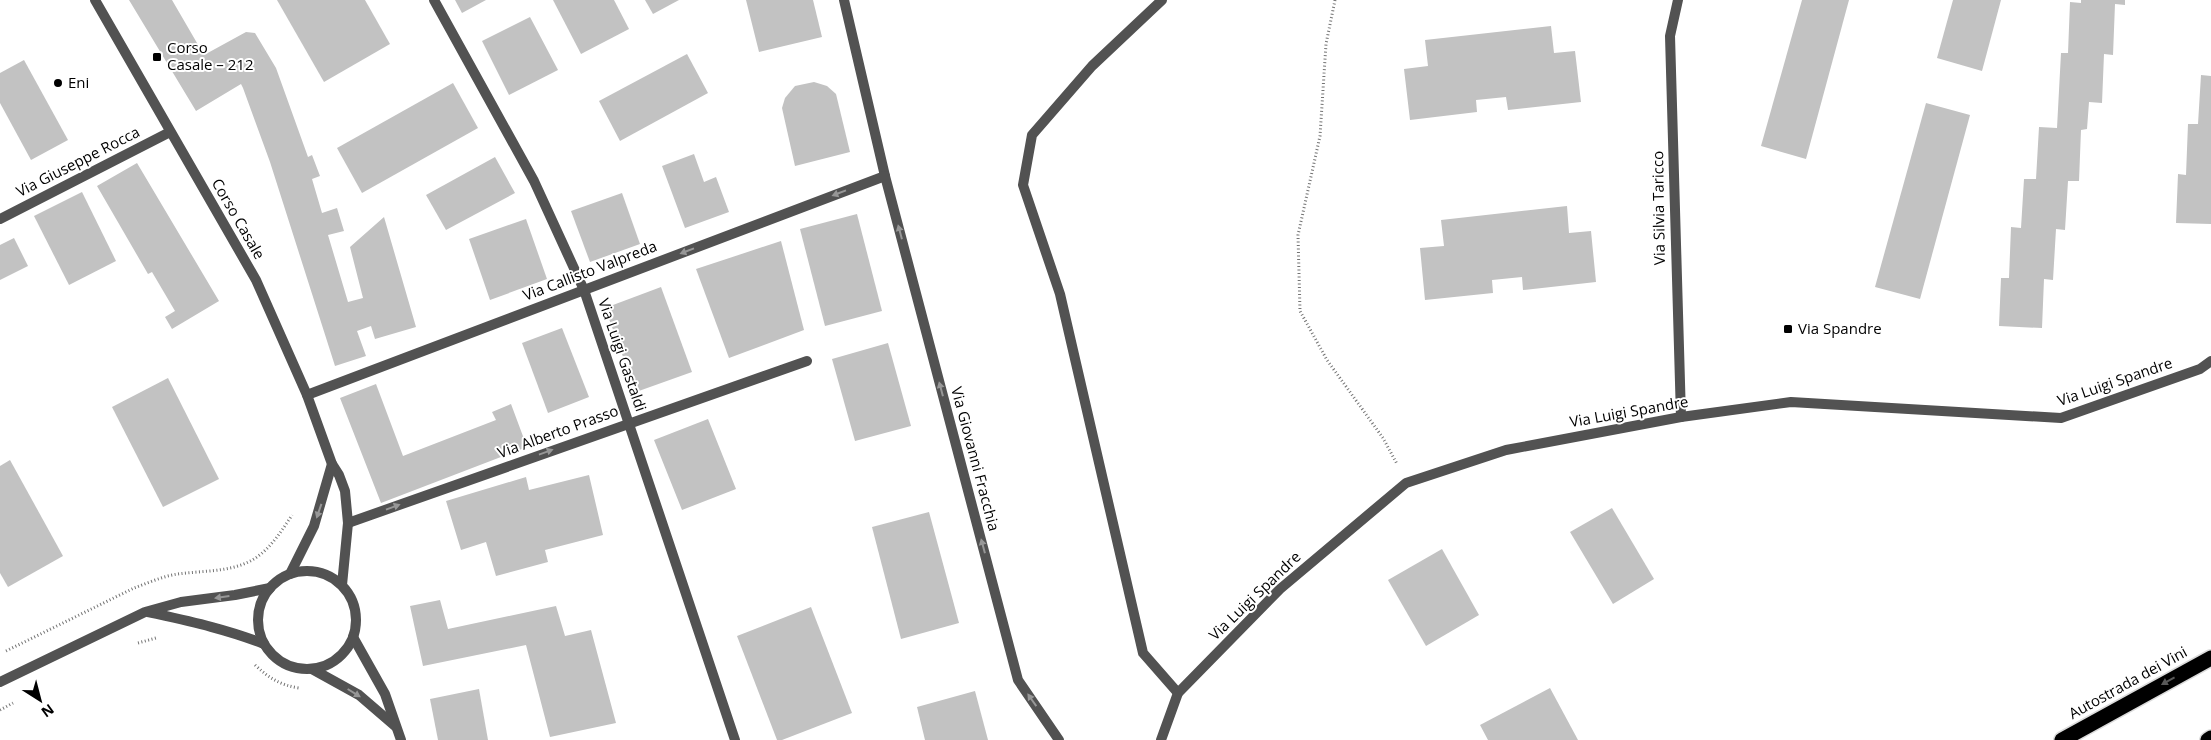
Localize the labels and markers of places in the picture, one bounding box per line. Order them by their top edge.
place label: Corso Casale – 212 [167,37,254,74]
marker: Corso Casale – 212 [151,51,163,63]
place label: Eni [68,72,89,92]
marker: Eni [52,77,64,89]
place label: Via Spandre [1798,318,1882,338]
marker: Via Spandre [1782,323,1794,335]

